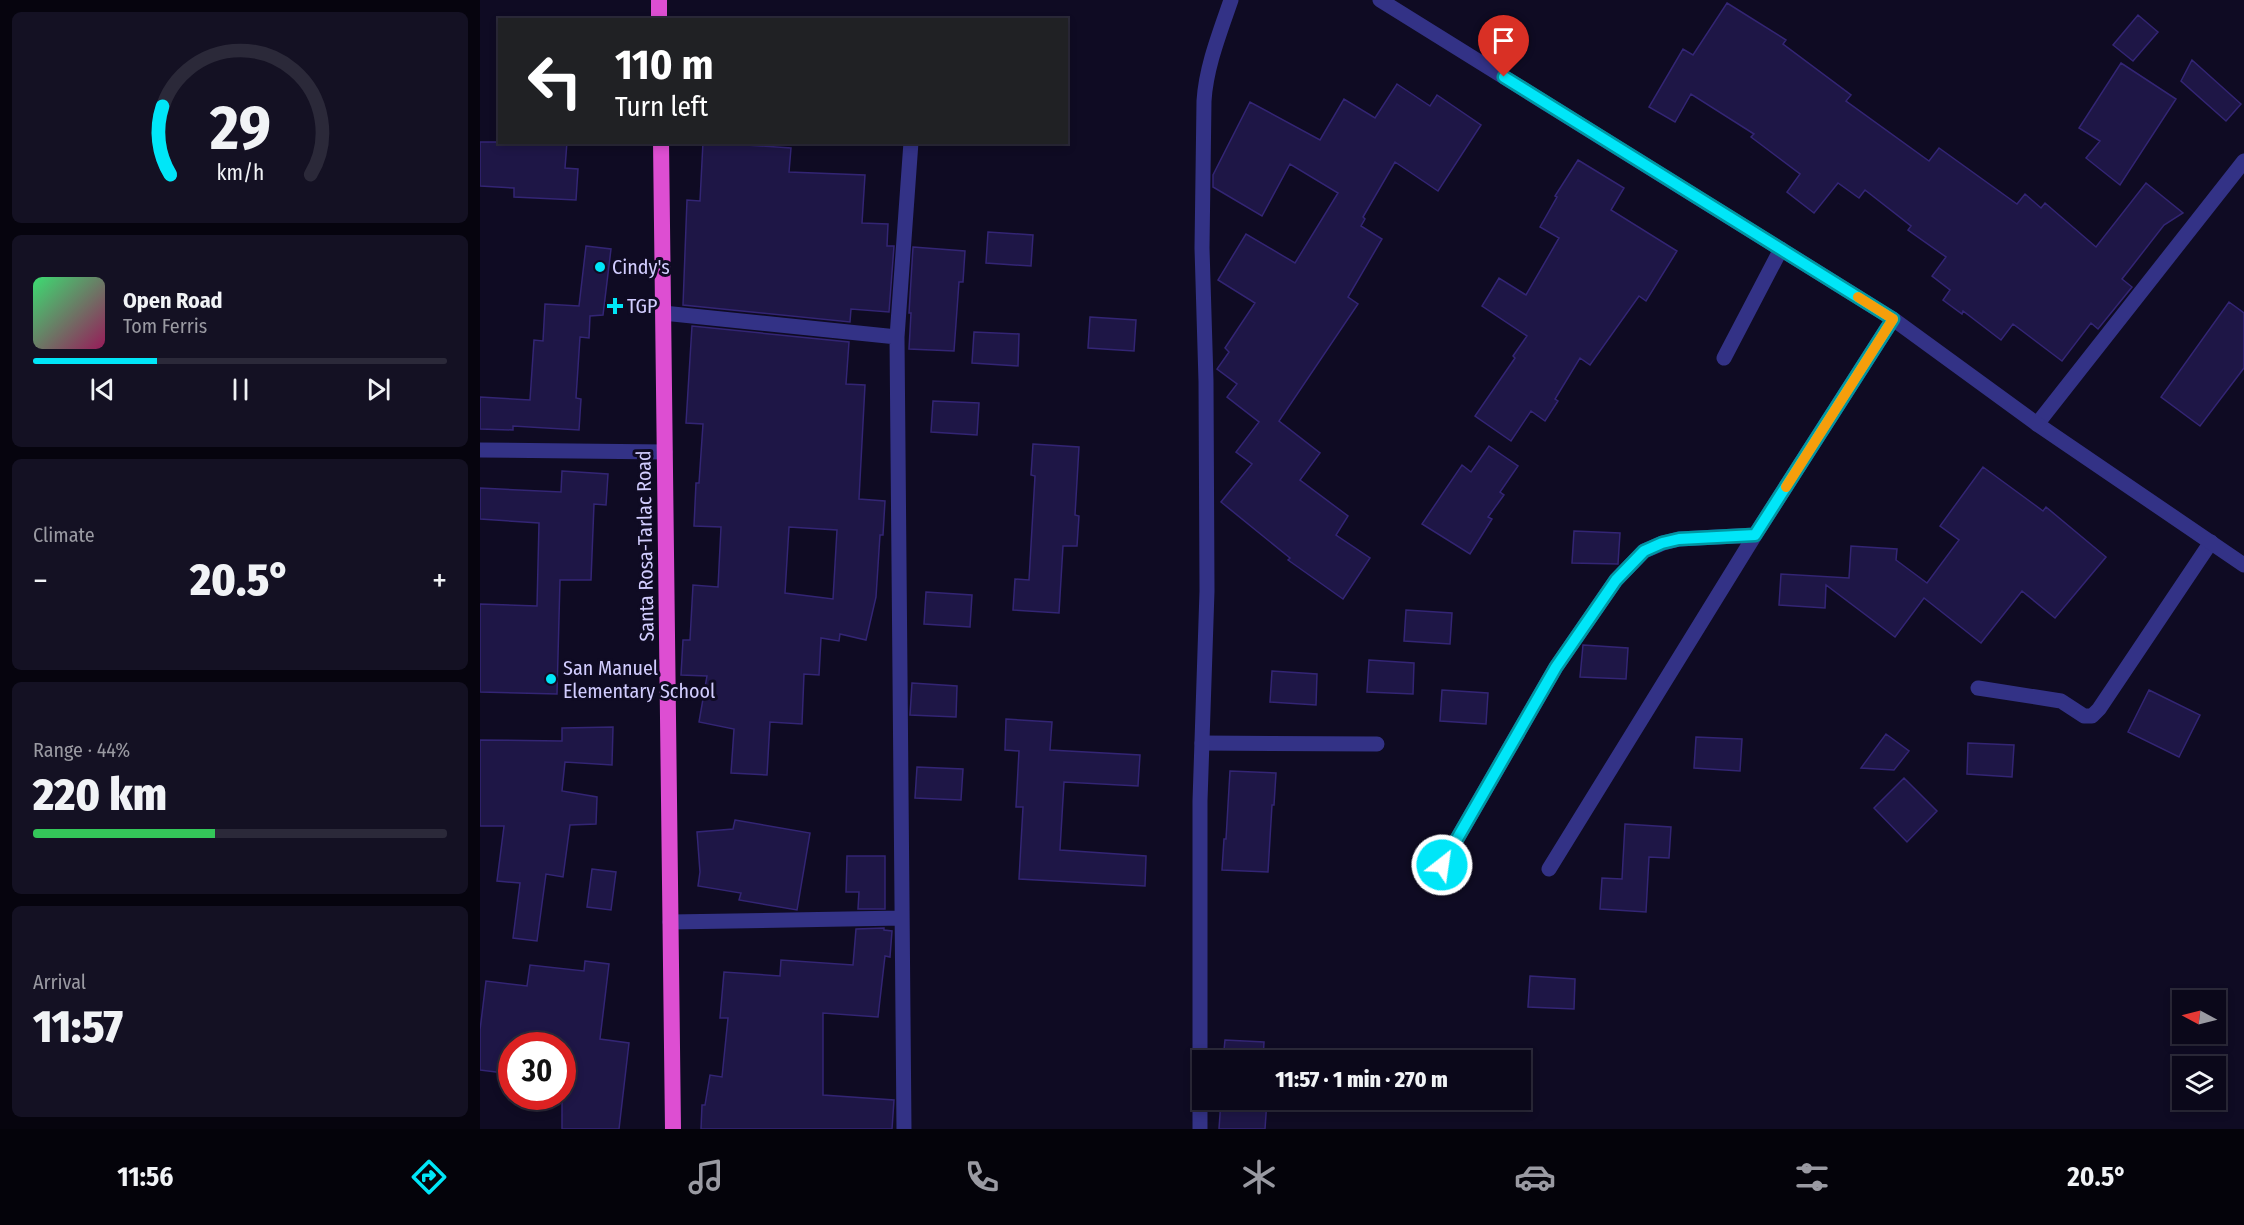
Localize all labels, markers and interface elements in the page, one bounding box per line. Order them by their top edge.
pin [1478,15,1529,77]
icon: arrive [1487,24,1520,57]
text: 110 m [615,40,714,90]
icon: left [516,42,594,120]
text: 29 [209,91,270,166]
text: Turn left [615,91,708,123]
text: km/h [216,160,264,186]
place label: Cindy's [612,255,670,279]
marker: Cindy's [593,260,607,274]
text: Open Road [123,287,223,314]
place label: TGP [627,294,657,318]
marker: TGP [608,299,622,313]
text: Tom Ferris [123,314,207,338]
icon: previous [86,373,119,406]
icon: pause [224,373,257,406]
icon: next [362,373,395,406]
street label: Santa Rosa-Tarlac Road [631,450,659,642]
text: Climate [33,523,95,547]
text: 20.5° [190,553,290,607]
text: − [33,561,48,601]
text: + [432,561,447,601]
place label: San Manuel Elementary School [563,656,715,703]
marker: San Manuel Elementary School [544,672,558,686]
text: Range · 44% [33,738,130,762]
text: 220 km [33,768,167,822]
position arrow [1410,833,1474,897]
text: Arrival [33,970,86,994]
north arrow [2172,990,2226,1044]
map controls [2172,990,2226,1110]
text: 11:57 [33,1000,123,1054]
speed limit sign: 30 [498,1032,576,1110]
button: layers [2172,1056,2226,1110]
text: 11:57 · 1 min · 270 m [1275,1066,1448,1093]
icon: directions [408,1156,450,1198]
icon: music [685,1156,727,1198]
icon: phone [961,1156,1003,1198]
icon: climate [1238,1156,1280,1198]
icon: car [1514,1156,1556,1198]
icon: filters [1791,1156,1833,1198]
text: 11:56 [117,1161,173,1193]
text: 20.5° [2067,1161,2127,1193]

